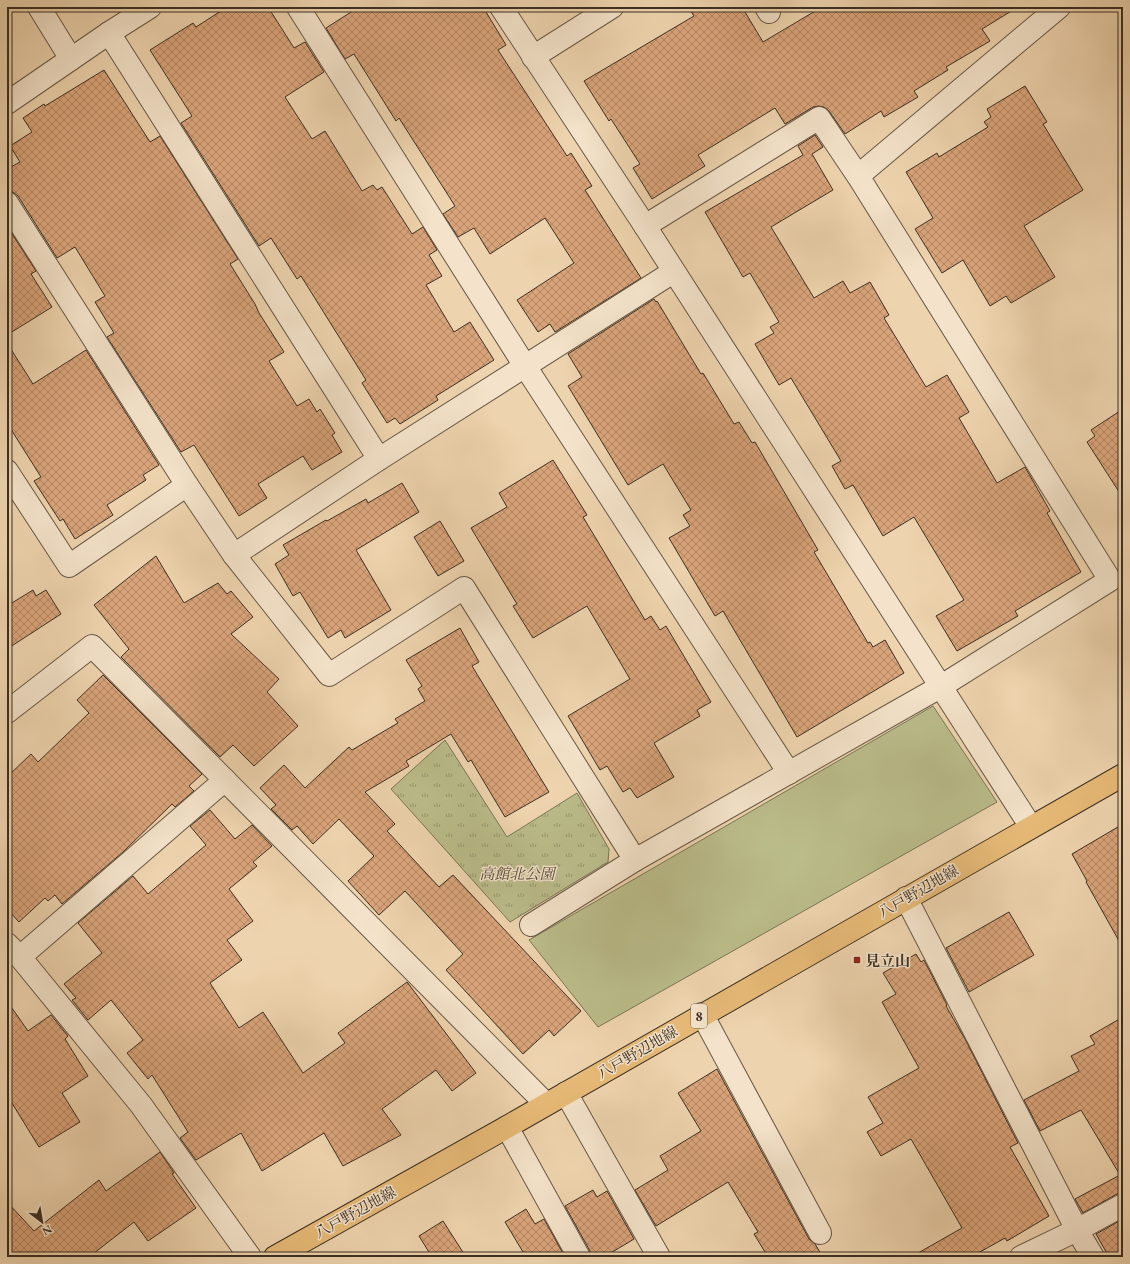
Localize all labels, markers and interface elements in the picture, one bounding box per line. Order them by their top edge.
street label: 八戸野辺地線 [874,860,962,922]
park label: 高館北公園 [479,864,557,883]
place label: 見立山 [865,951,910,970]
marker: 見立山 [852,955,862,965]
road number: 8 [691,1004,707,1028]
street label: 八戸野辺地線 [593,1021,681,1083]
street label: 八戸野辺地線 [311,1182,399,1242]
north arrow [22,1202,62,1242]
text: N [40,1222,55,1239]

